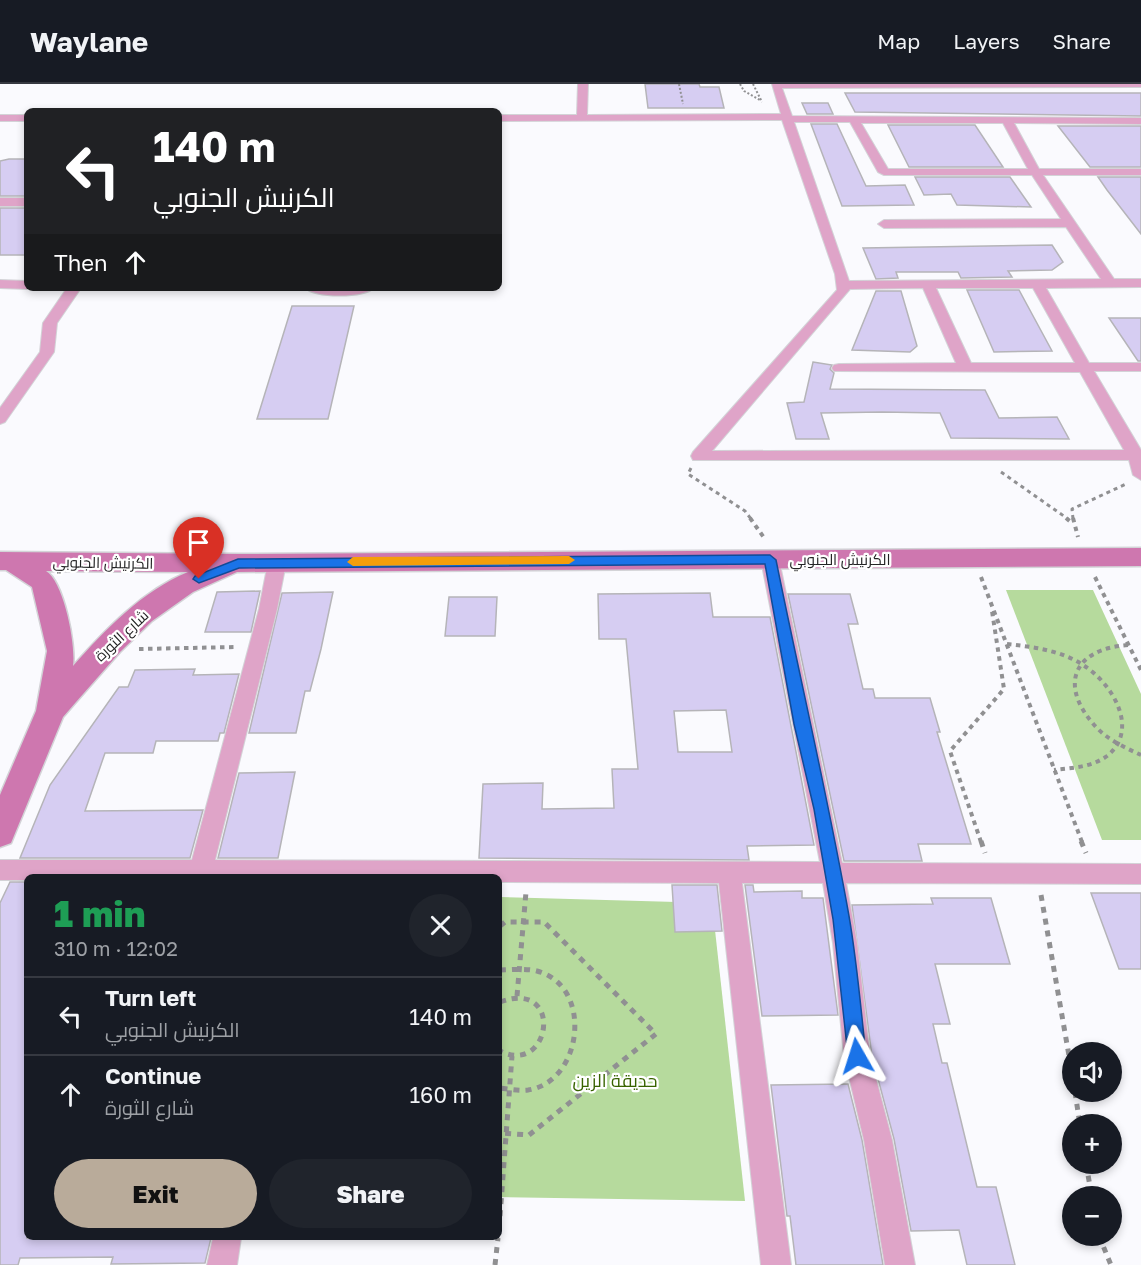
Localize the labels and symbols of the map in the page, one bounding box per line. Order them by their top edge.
pin [173,517,224,579]
street label: الكرنيش الجنوبي [790,550,890,572]
street label: الكرنيش الجنوبي [52,552,154,576]
street label: شارع الثورة [90,606,154,667]
position arrow [825,1024,889,1088]
park label: حديقة الزين [573,1069,657,1092]

